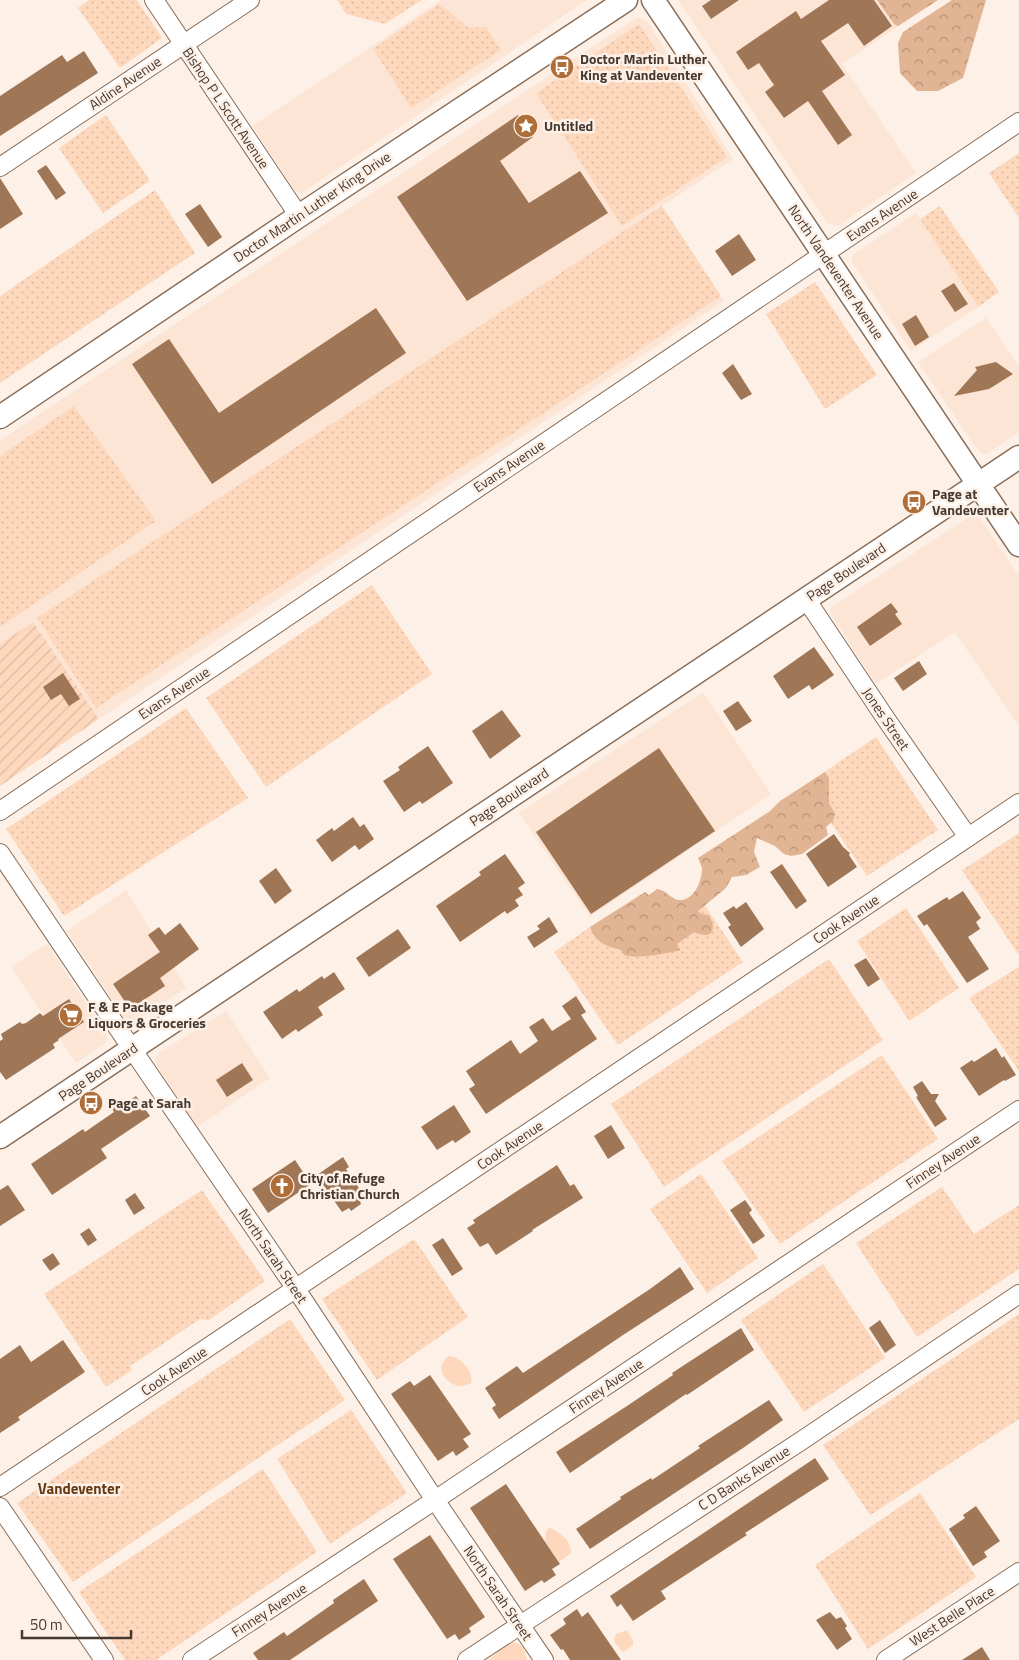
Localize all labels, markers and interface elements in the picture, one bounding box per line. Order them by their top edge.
street label: Bishop P L Scott Avenue [178,43,275,173]
place label: Doctor Martin Luther King at Vandeventer [580,48,707,85]
street label: Aldine Avenue [84,51,165,115]
bus stop icon: Doctor Martin Luther King at Vandeventer [549,54,575,80]
place icon: Untitled [513,113,539,139]
place label: Untitled [544,115,593,136]
street label: Doctor Martin Luther King Drive [229,146,395,267]
street label: Evans Avenue [842,183,922,246]
street label: North Vandeventer Avenue [783,200,889,343]
street label: Evans Avenue [469,434,549,497]
place label: Page at Vandeventer [932,483,1009,520]
bus stop icon: Page at Vandeventer [901,489,927,515]
street label: Page Boulevard [802,537,890,606]
street label: Evans Avenue [134,661,214,724]
street label: Jones Street [858,683,915,754]
street label: Page Boulevard [465,762,553,831]
street label: Cook Avenue [808,889,883,948]
place label: F & E Package Liquors & Groceries [88,996,206,1033]
supermarket icon: F & E Package Liquors & Groceries [58,1002,84,1028]
street label: Page Boulevard [54,1037,142,1106]
bus stop icon: Page at Sarah [78,1090,104,1116]
place label: Page at Sarah [108,1092,191,1113]
street label: Cook Avenue [472,1115,547,1174]
street label: Finney Avenue [901,1128,984,1193]
place label: City of Refuge Christian Church [300,1167,400,1204]
church icon: City of Refuge Christian Church [269,1173,295,1199]
street label: North Sarah Street [234,1204,313,1307]
street label: Cook Avenue [136,1341,211,1400]
street label: Finney Avenue [564,1353,647,1418]
street label: C D Banks Avenue [694,1440,794,1515]
district label: Vandeventer [38,1477,121,1500]
street label: North Sarah Street [459,1541,538,1644]
street label: Finney Avenue [227,1577,311,1642]
street label: West Belle Place [905,1580,998,1651]
scale bar [22,1608,131,1640]
text: 50 m [30,1613,63,1636]

